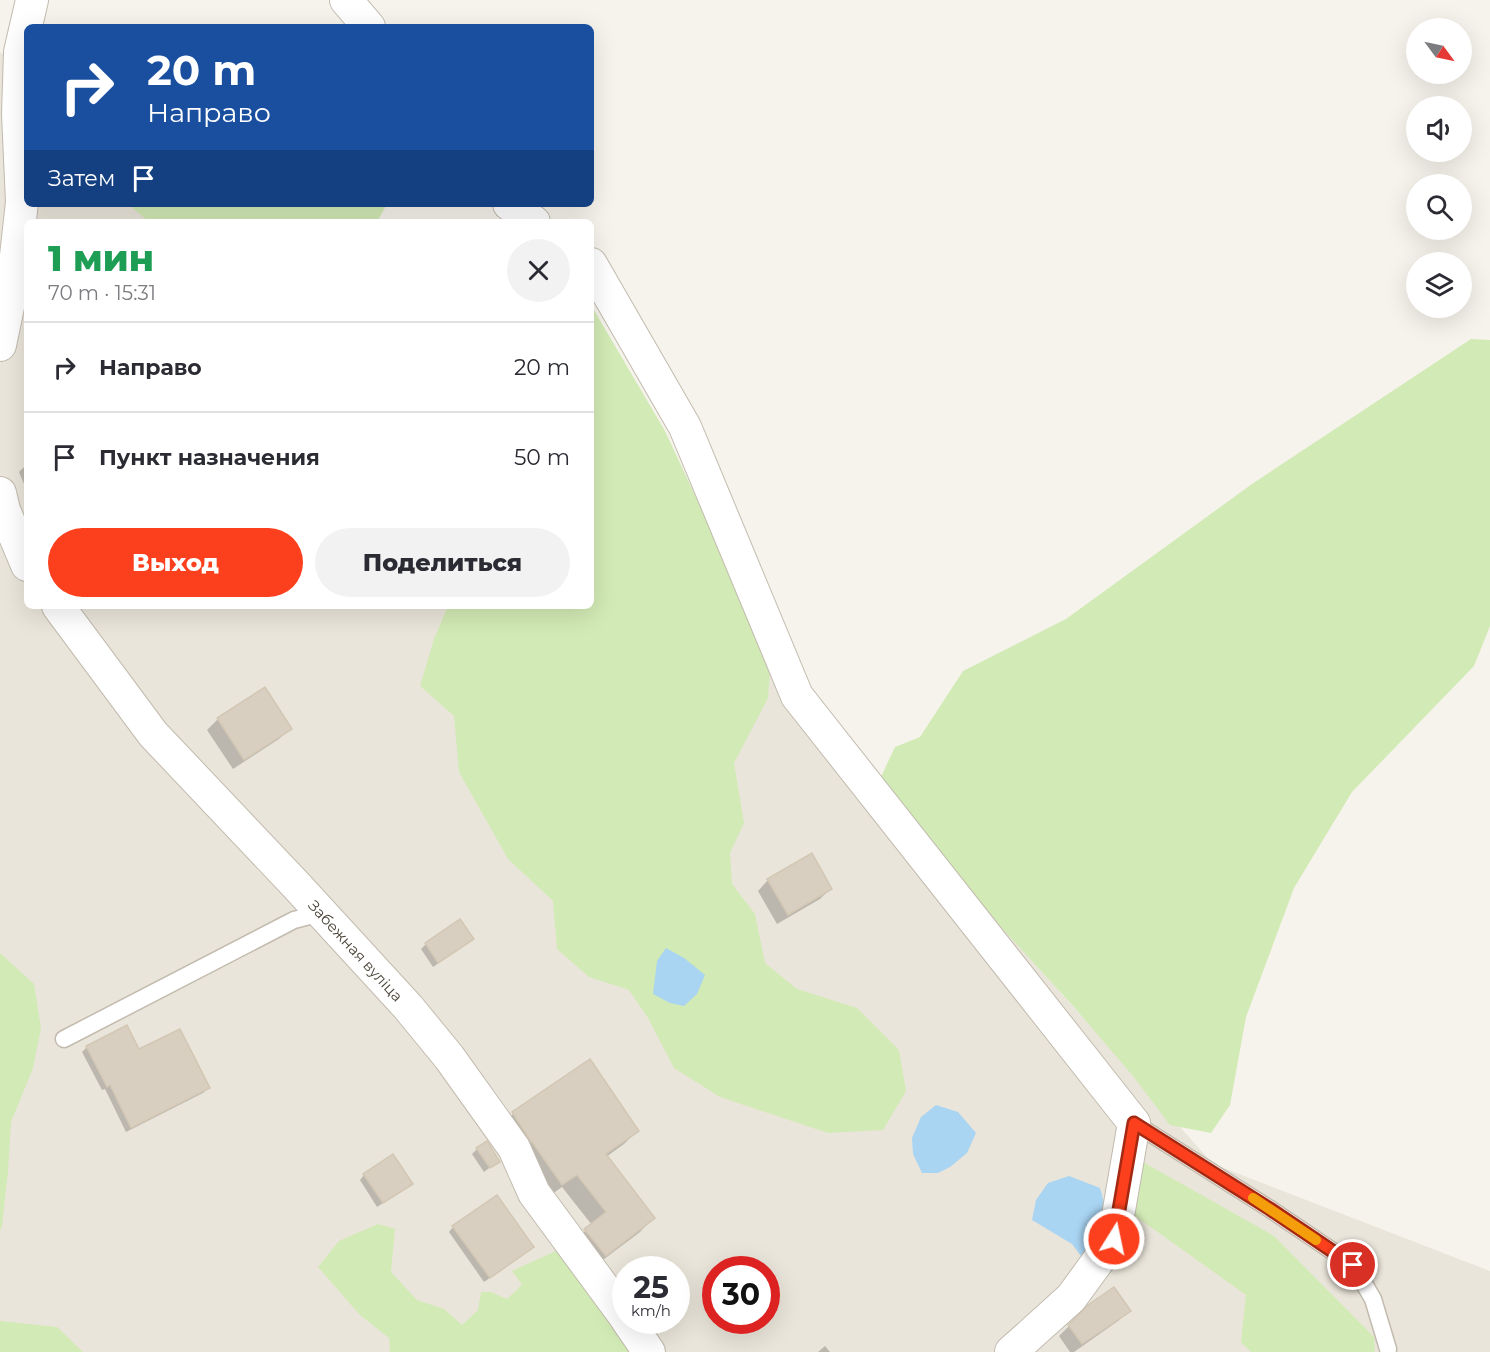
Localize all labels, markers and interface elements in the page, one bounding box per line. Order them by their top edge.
north arrow [1406,18,1472,84]
map controls [1406,18,1472,318]
text: 20 m [147,44,256,96]
icon: right [48,48,126,126]
text: Направо [147,96,271,129]
button: sound [1406,96,1472,162]
icon: arrive [127,162,160,195]
text: Затем [48,165,115,192]
button: search [1406,174,1472,240]
text: 1 мин [48,236,154,280]
button: close [507,239,570,302]
button: layers [1406,252,1472,318]
text: 70 m · 15:31 [48,281,156,305]
icon: right [48,351,81,384]
text: Направо [99,354,202,381]
text: 20 m [514,354,570,381]
icon: arrive [48,441,81,474]
text: Пункт назначения [99,444,320,471]
text: 50 m [514,444,570,471]
button: Выход [48,528,303,597]
button: Поделиться [315,528,570,597]
street label: Забежная вуліца [305,896,407,1005]
position arrow [1082,1207,1146,1271]
pin [1327,1239,1378,1290]
icon: arrive [1336,1248,1369,1281]
speed limit sign: 30 [702,1256,780,1334]
text: 25 [633,1269,669,1306]
text: km/h [631,1301,671,1320]

